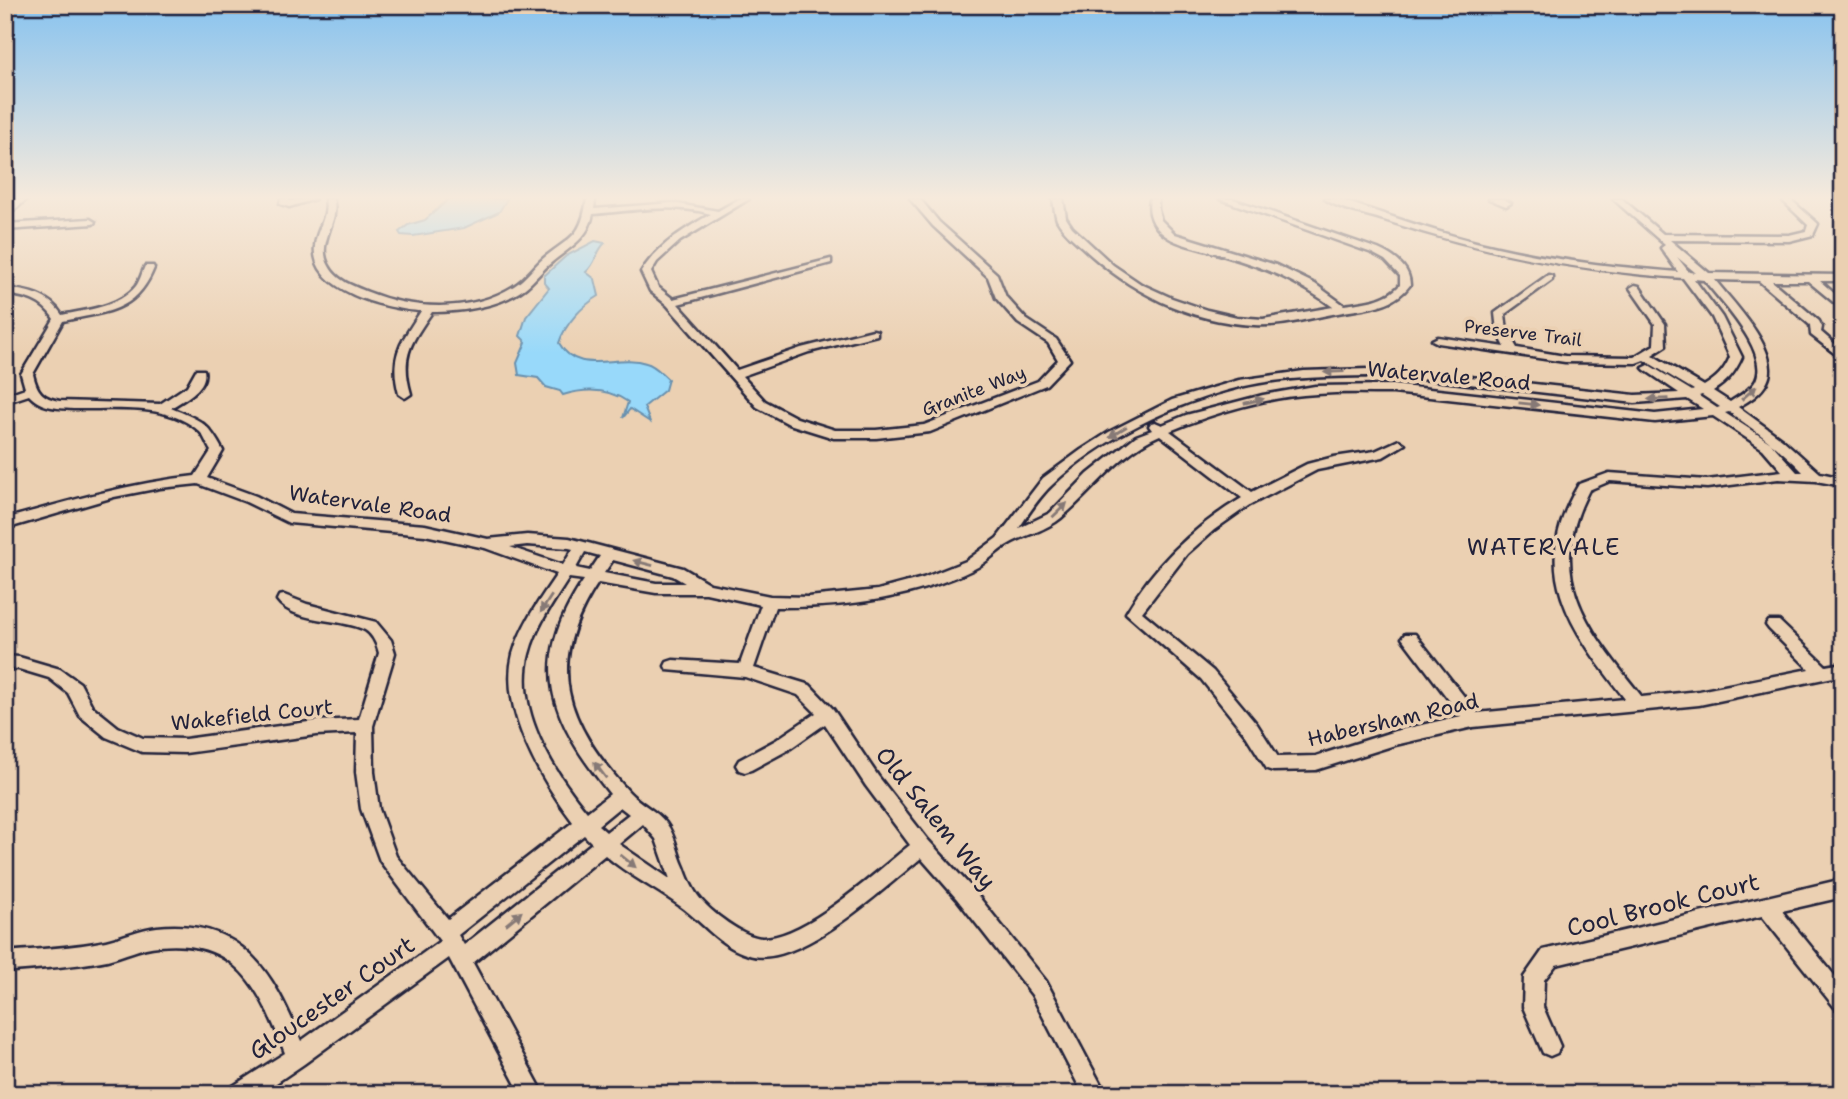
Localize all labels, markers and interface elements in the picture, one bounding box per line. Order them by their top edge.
street label: Preserve Trail [1463,314,1584,352]
street label: Watervale Road [1366,355,1532,397]
street label: Granite Way [919,360,1029,422]
one-way arrow [1322,366,1344,377]
one-way arrow [1740,385,1758,401]
one-way arrow [1646,393,1668,404]
one-way arrow [1243,395,1265,406]
one-way arrow [1518,398,1540,409]
one-way arrow [1108,426,1127,439]
street label: Watervale Road [287,479,453,529]
one-way arrow [1051,502,1068,518]
district label: WATERVALE [1467,532,1621,562]
one-way arrow [632,557,653,567]
one-way arrow [539,594,552,614]
street label: Habersham Road [1305,687,1481,753]
street label: Wakefield Court [170,693,334,737]
street label: Old Salem Way [868,740,1004,896]
one-way arrow [594,761,608,779]
one-way arrow [619,854,637,869]
street label: Cool Brook Court [1563,866,1763,944]
one-way arrow [505,911,522,926]
street label: Gloucester Court [243,929,421,1067]

